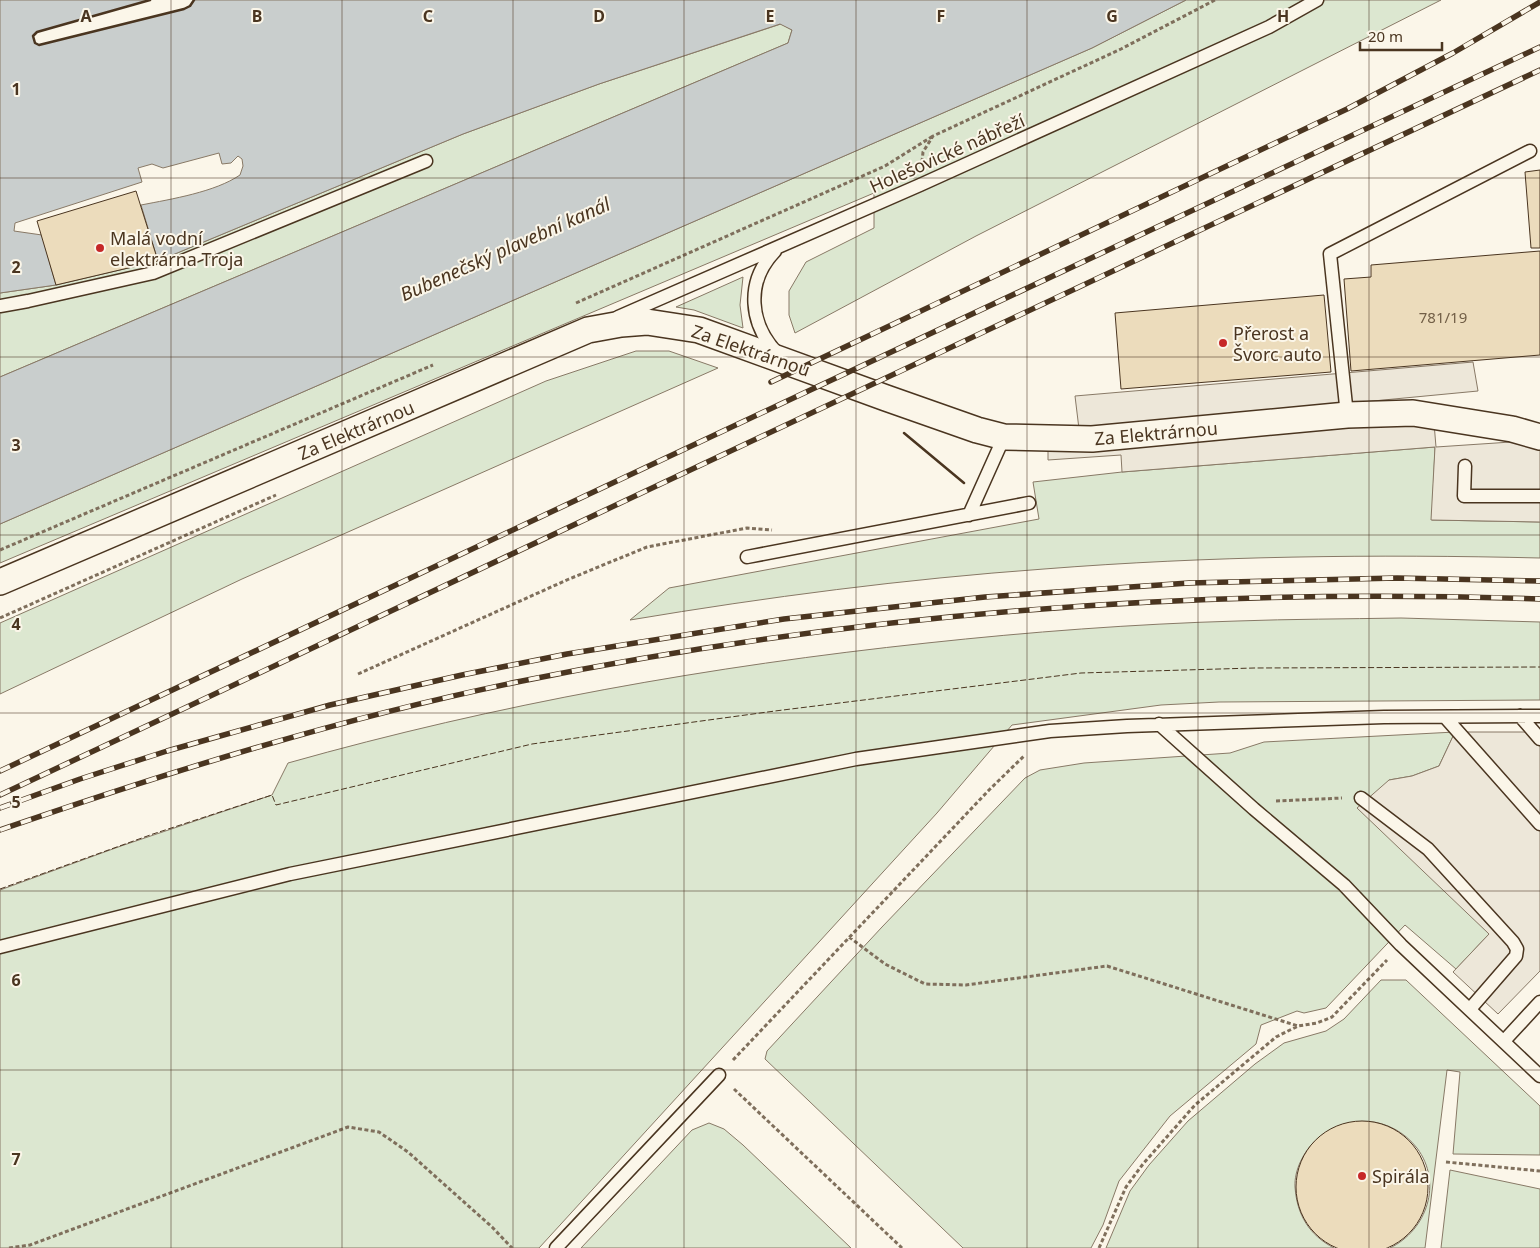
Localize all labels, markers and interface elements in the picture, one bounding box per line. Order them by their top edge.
text: A [80,5,92,27]
text: B [252,5,262,27]
text: C [423,5,433,27]
text: D [593,5,605,27]
text: E [766,5,775,27]
text: F [937,5,945,27]
text: G [1106,5,1118,27]
text: H [1277,5,1289,27]
scale bar [1360,20,1442,52]
text: 20 m [1368,26,1403,46]
text: 1 [11,78,21,100]
street label: Holešovické nábřeží [866,108,1029,198]
water label: Bubenečský plavební kanál [396,190,615,307]
place label: Malá vodní elektrárna Troja [110,226,243,271]
marker: Malá vodní elektrárna Troja [94,242,106,254]
text: 2 [11,256,21,278]
house number: 781/19 [1419,307,1467,327]
street label: Za Elektrárnou [689,319,813,381]
place label: Přerost a Švorc auto [1233,321,1322,366]
marker: Přerost a Švorc auto [1217,337,1229,349]
street label: Za Elektrárnou [294,395,418,465]
street label: Za Elektrárnou [1093,416,1219,450]
text: 3 [11,434,21,456]
text: 4 [11,613,21,635]
text: 5 [11,791,21,813]
text: 6 [11,969,21,991]
text: 7 [11,1148,21,1170]
place label: Spirála [1372,1164,1430,1188]
marker: Spirála [1356,1170,1368,1182]

